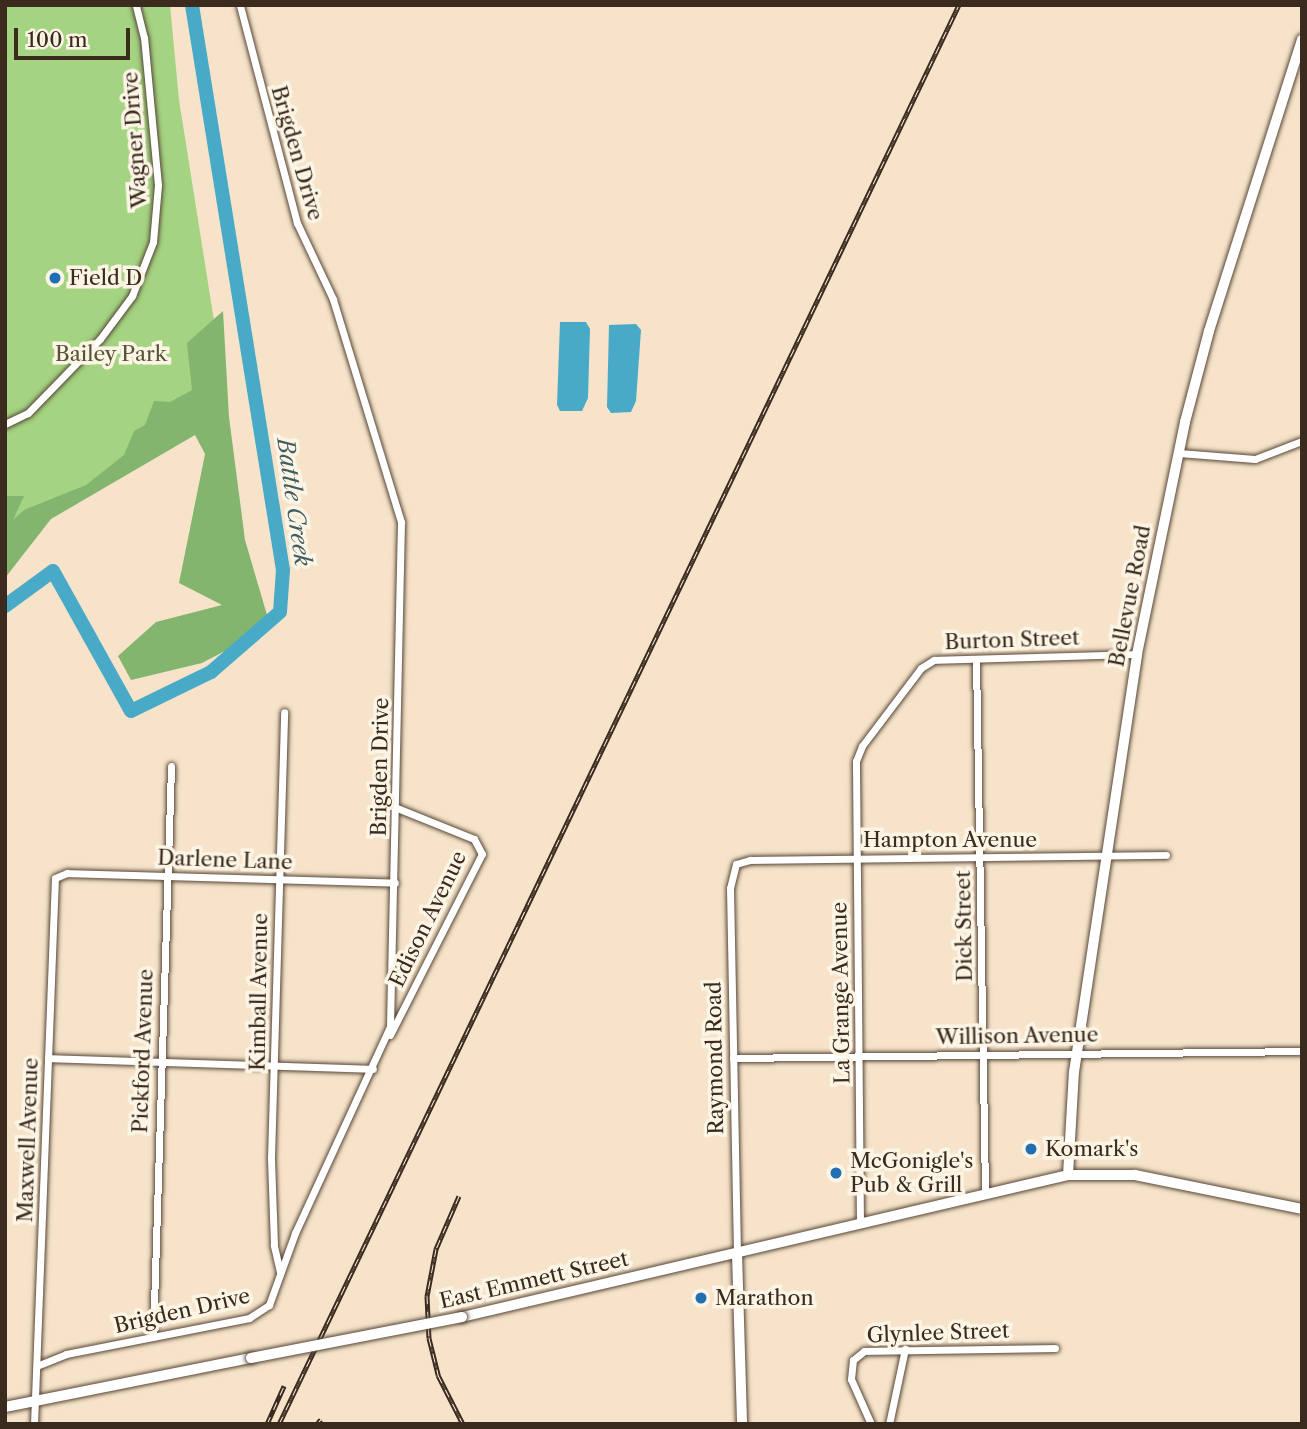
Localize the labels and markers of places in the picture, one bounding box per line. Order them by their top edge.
place label: Field D [69,265,142,291]
marker: Field D [47,270,63,286]
place label: Komark's [1045,1136,1138,1162]
marker: Komark's [1023,1141,1039,1157]
place label: McGonigle's Pub & Grill [850,1148,973,1198]
marker: McGonigle's Pub & Grill [828,1165,844,1181]
place label: Marathon [715,1285,814,1311]
marker: Marathon [693,1290,709,1306]

